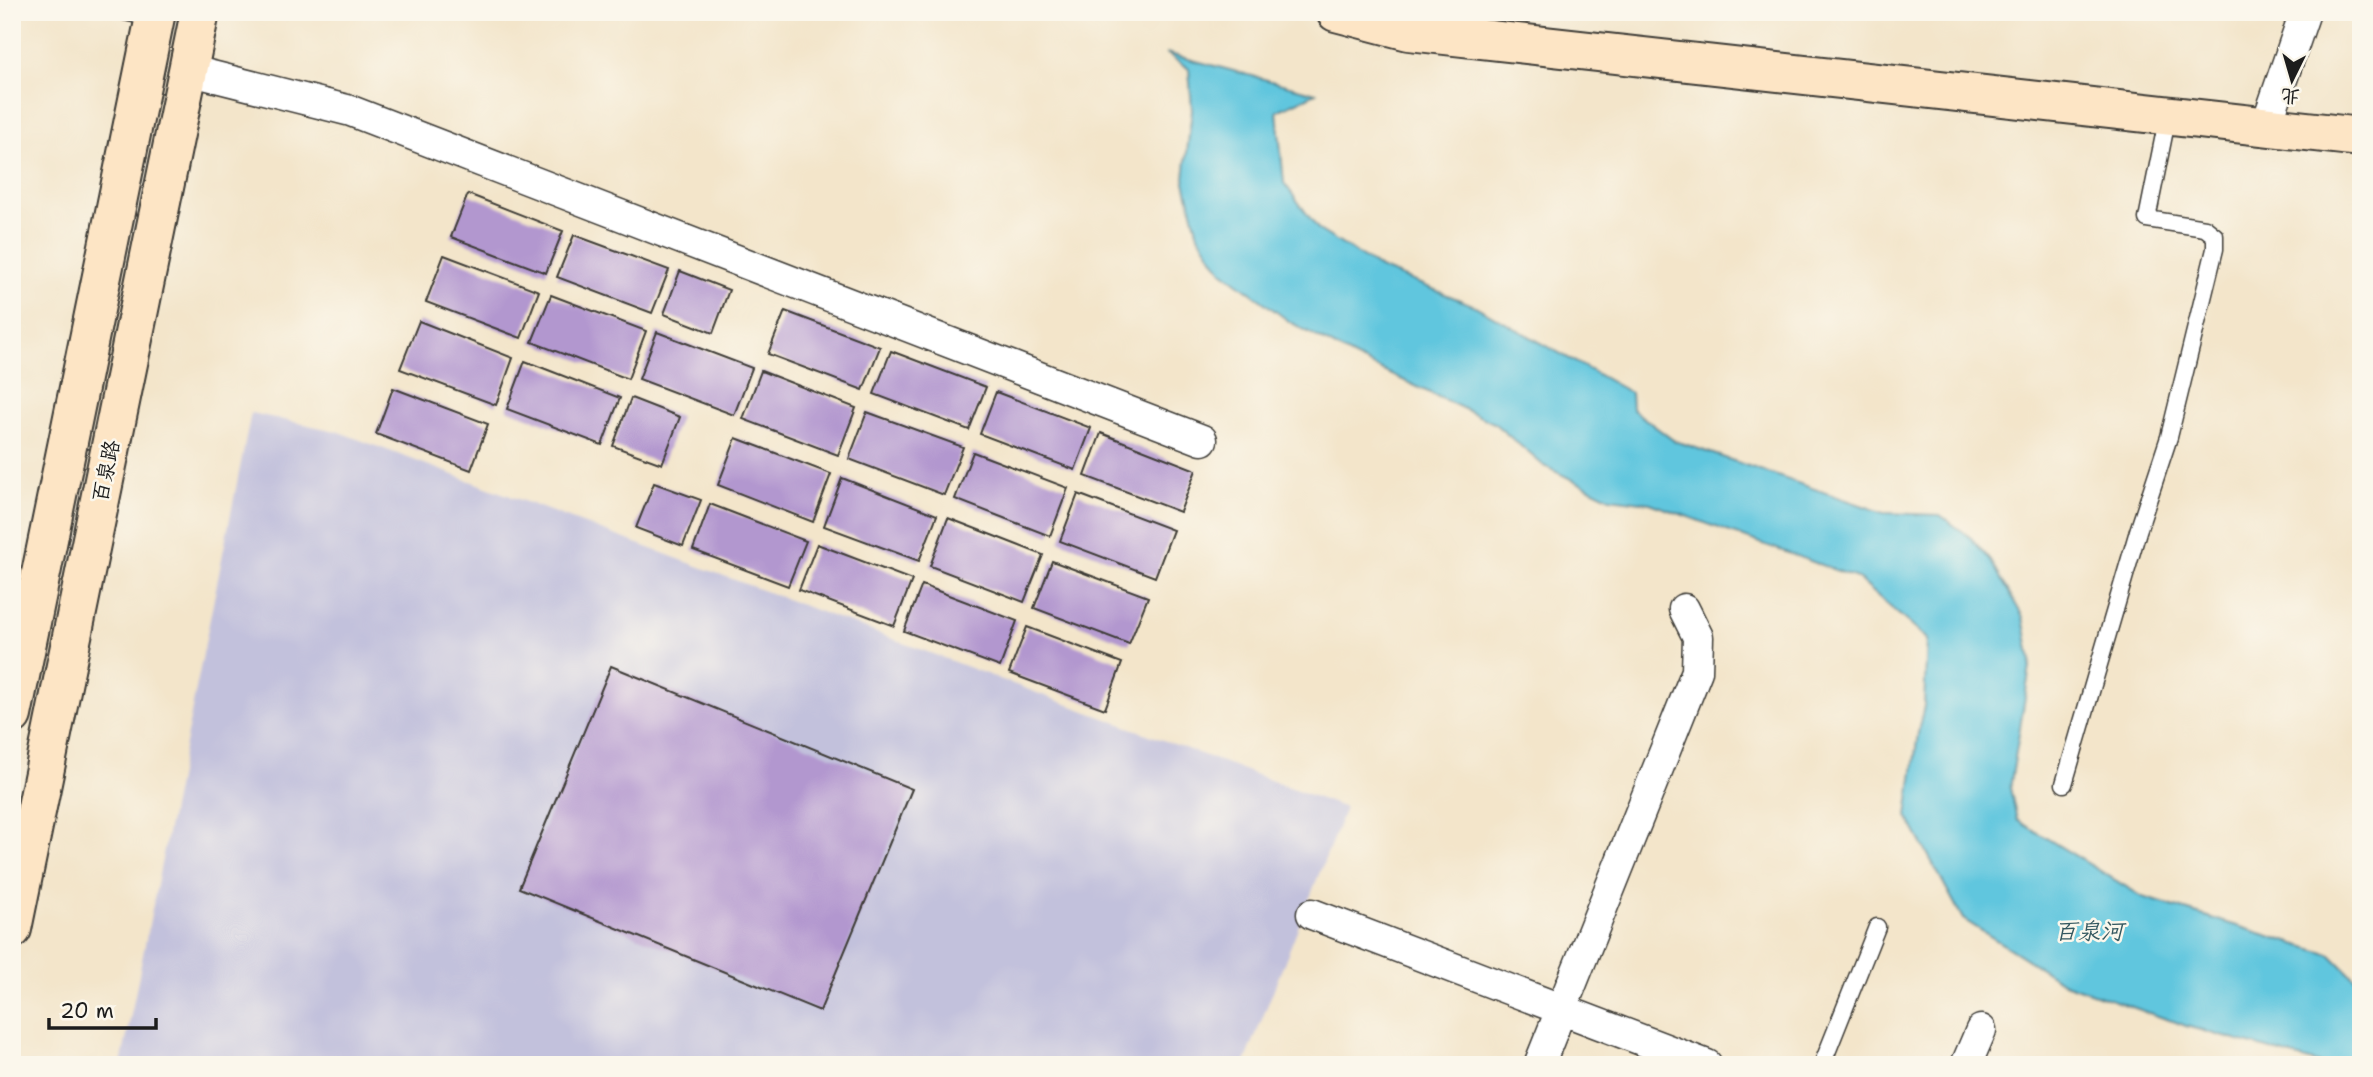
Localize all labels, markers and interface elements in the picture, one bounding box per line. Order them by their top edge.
north arrow [2258,46,2328,116]
text: 北 [2280,83,2301,110]
street label: 百泉路 [86,437,126,505]
water label: 百泉河 [2055,916,2128,946]
scale bar [49,986,156,1030]
text: 20 m [60,997,114,1025]

